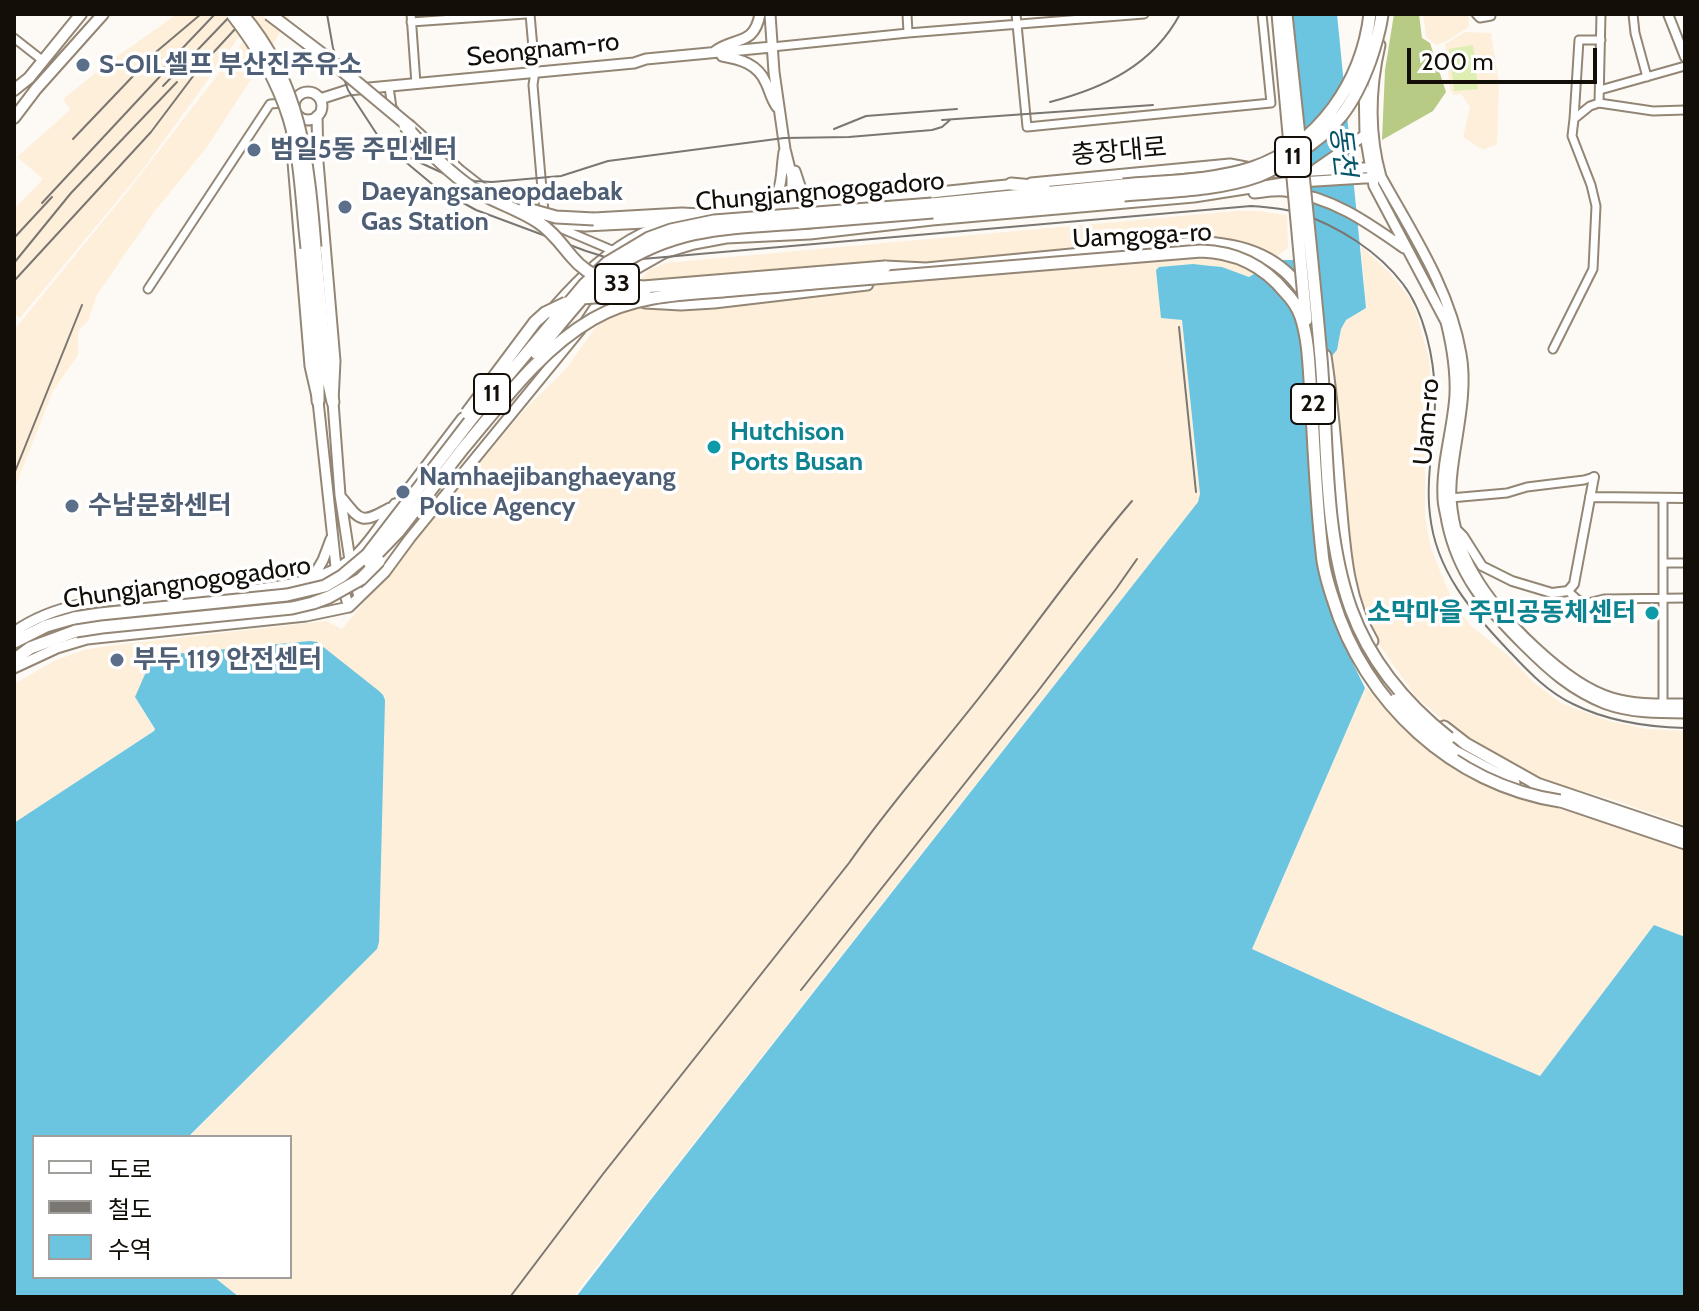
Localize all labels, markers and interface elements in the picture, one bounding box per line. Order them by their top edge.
street label: Seongnam-ro [465,26,621,74]
scale bar [1411,32,1601,82]
text: 200 m [1421,47,1494,76]
place label: S-OIL셀프 부산진주유소 [99,49,362,81]
marker: S-OIL셀프 부산진주유소 [74,56,92,74]
water label: 동천 [1322,123,1362,179]
street label: 충장대로 [1070,132,1168,172]
place label: 범일5동 주민센터 [270,134,457,166]
road number: 11 [1275,137,1311,177]
marker: 범일5동 주민센터 [245,141,263,159]
street label: Chungjangnogogadoro [694,166,946,218]
place label: Daeyangsaneopdaebak Gas Station [361,176,623,238]
marker: Daeyangsaneopdaebak Gas Station [336,198,354,216]
street label: Uamgoga-ro [1071,217,1213,255]
road number: 33 [595,264,639,304]
road number: 11 [474,374,510,414]
street label: Uam-ro [1408,377,1446,467]
road number: 22 [1291,384,1335,424]
place label: Hutchison Ports Busan [730,416,863,478]
marker: Hutchison Ports Busan [705,438,723,456]
place label: Namhaejibanghaeyang Police Agency [419,461,676,522]
marker: Namhaejibanghaeyang Police Agency [394,483,412,501]
place label: 수남문화센터 [88,490,232,522]
marker: 수남문화센터 [63,497,81,515]
street label: Chungjangnogogadoro [61,550,313,616]
place label: 소막마을 주민공동체센터 [1367,597,1636,629]
marker: 소막마을 주민공동체센터 [1643,604,1661,622]
place label: 부두 119 안전센터 [133,644,322,676]
marker: 부두 119 안전센터 [108,651,126,669]
legend [32,1135,292,1279]
text: 도로 [108,1155,152,1184]
text: 철도 [108,1195,152,1224]
text: 수역 [108,1235,152,1264]

